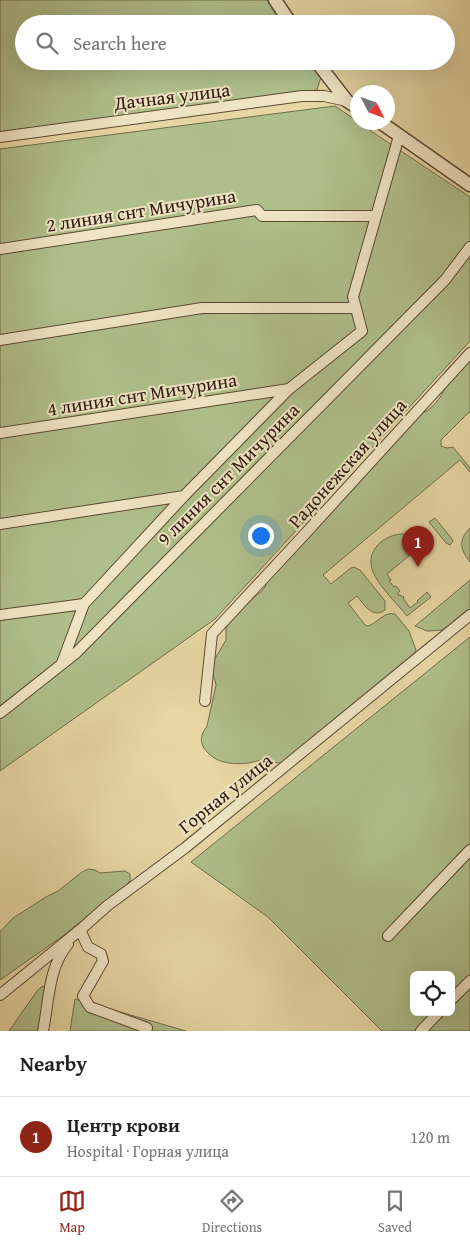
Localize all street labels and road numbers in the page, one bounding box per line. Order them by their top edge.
street label: Дачная улица [111,75,232,117]
street label: 2 линия снт Мичурина [44,181,238,239]
street label: 4 линия снт Мичурина [45,365,239,423]
street label: Радонежская улица [281,392,413,534]
street label: 9 линия снт Мичурина [150,396,306,552]
street label: Горная улица [172,746,278,840]

